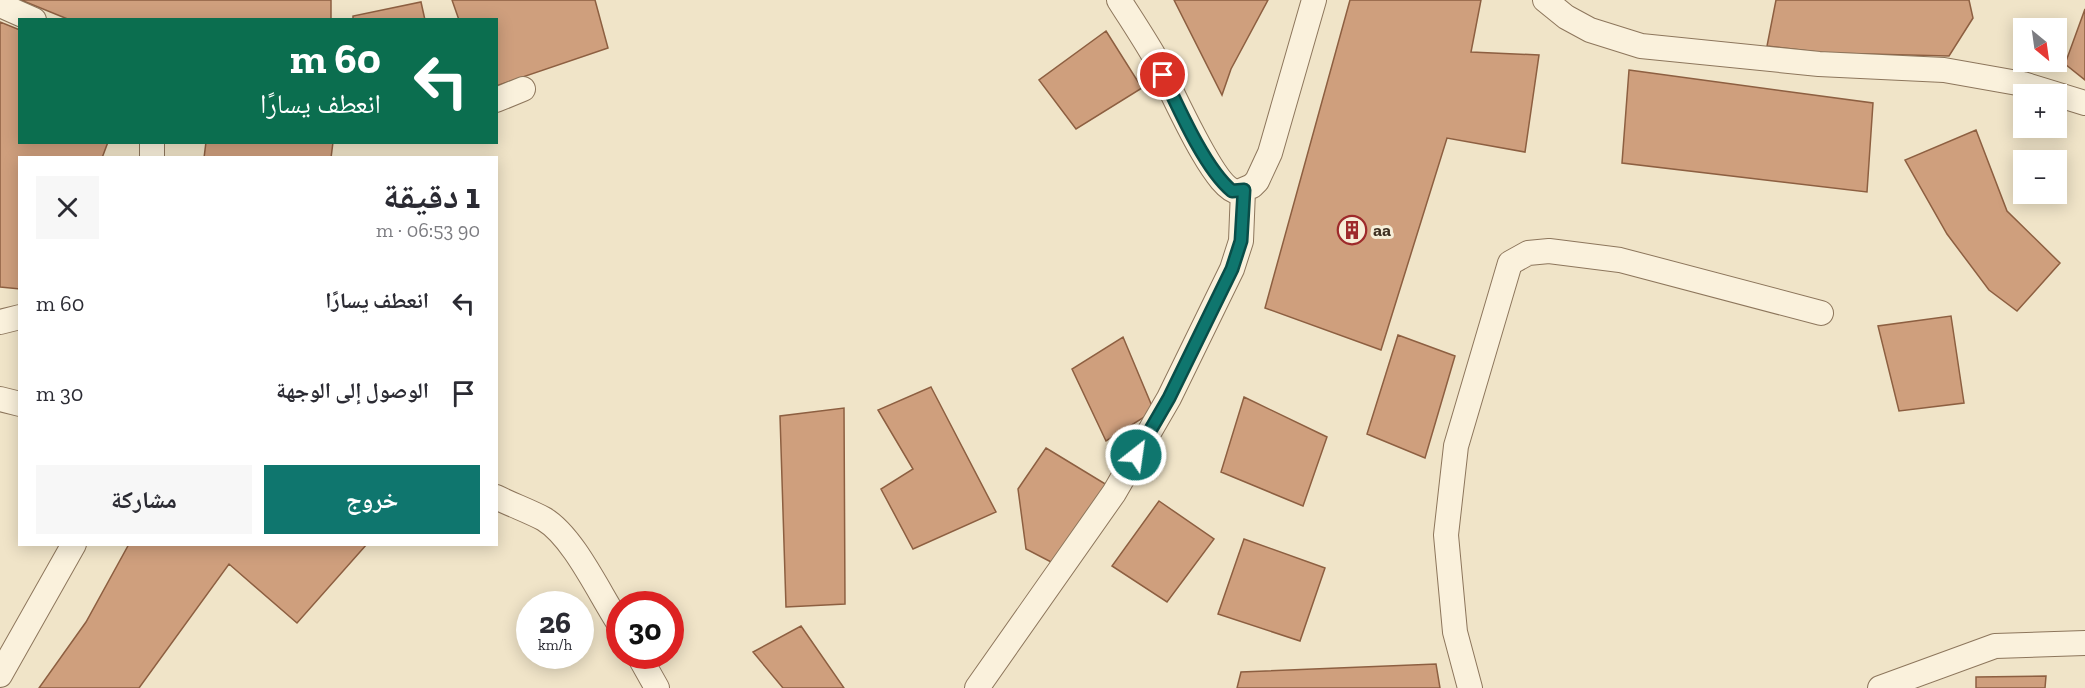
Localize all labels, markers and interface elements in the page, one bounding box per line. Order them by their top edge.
north arrow [2013,18,2067,72]
map controls [2013,18,2067,204]
text: 60 m [290,33,381,84]
icon: left [402,42,480,120]
pin [1137,49,1188,100]
icon: arrive [1146,58,1179,91]
button: + [2013,84,2067,138]
text: انعطف يسارًا [260,88,381,120]
button: − [2013,150,2067,204]
text: 1 دقيقة [383,174,480,217]
button: close [36,176,99,239]
building icon: aa [1336,214,1368,246]
text: 90 m · 06:53 [376,218,480,242]
place label: aa [1373,219,1391,241]
text: انعطف يسارًا [325,287,429,314]
icon: left [447,287,480,320]
text: 60 m [36,290,84,317]
text: الوصول إلى الوجهة [276,377,429,404]
icon: arrive [447,377,480,410]
text: 30 m [36,380,83,407]
position arrow [1104,423,1168,487]
button: مشاركة [36,465,252,534]
button: خروج [264,465,480,534]
speed limit sign: 30 [606,591,684,669]
text: 26 [539,605,571,641]
text: km/h [538,636,572,654]

